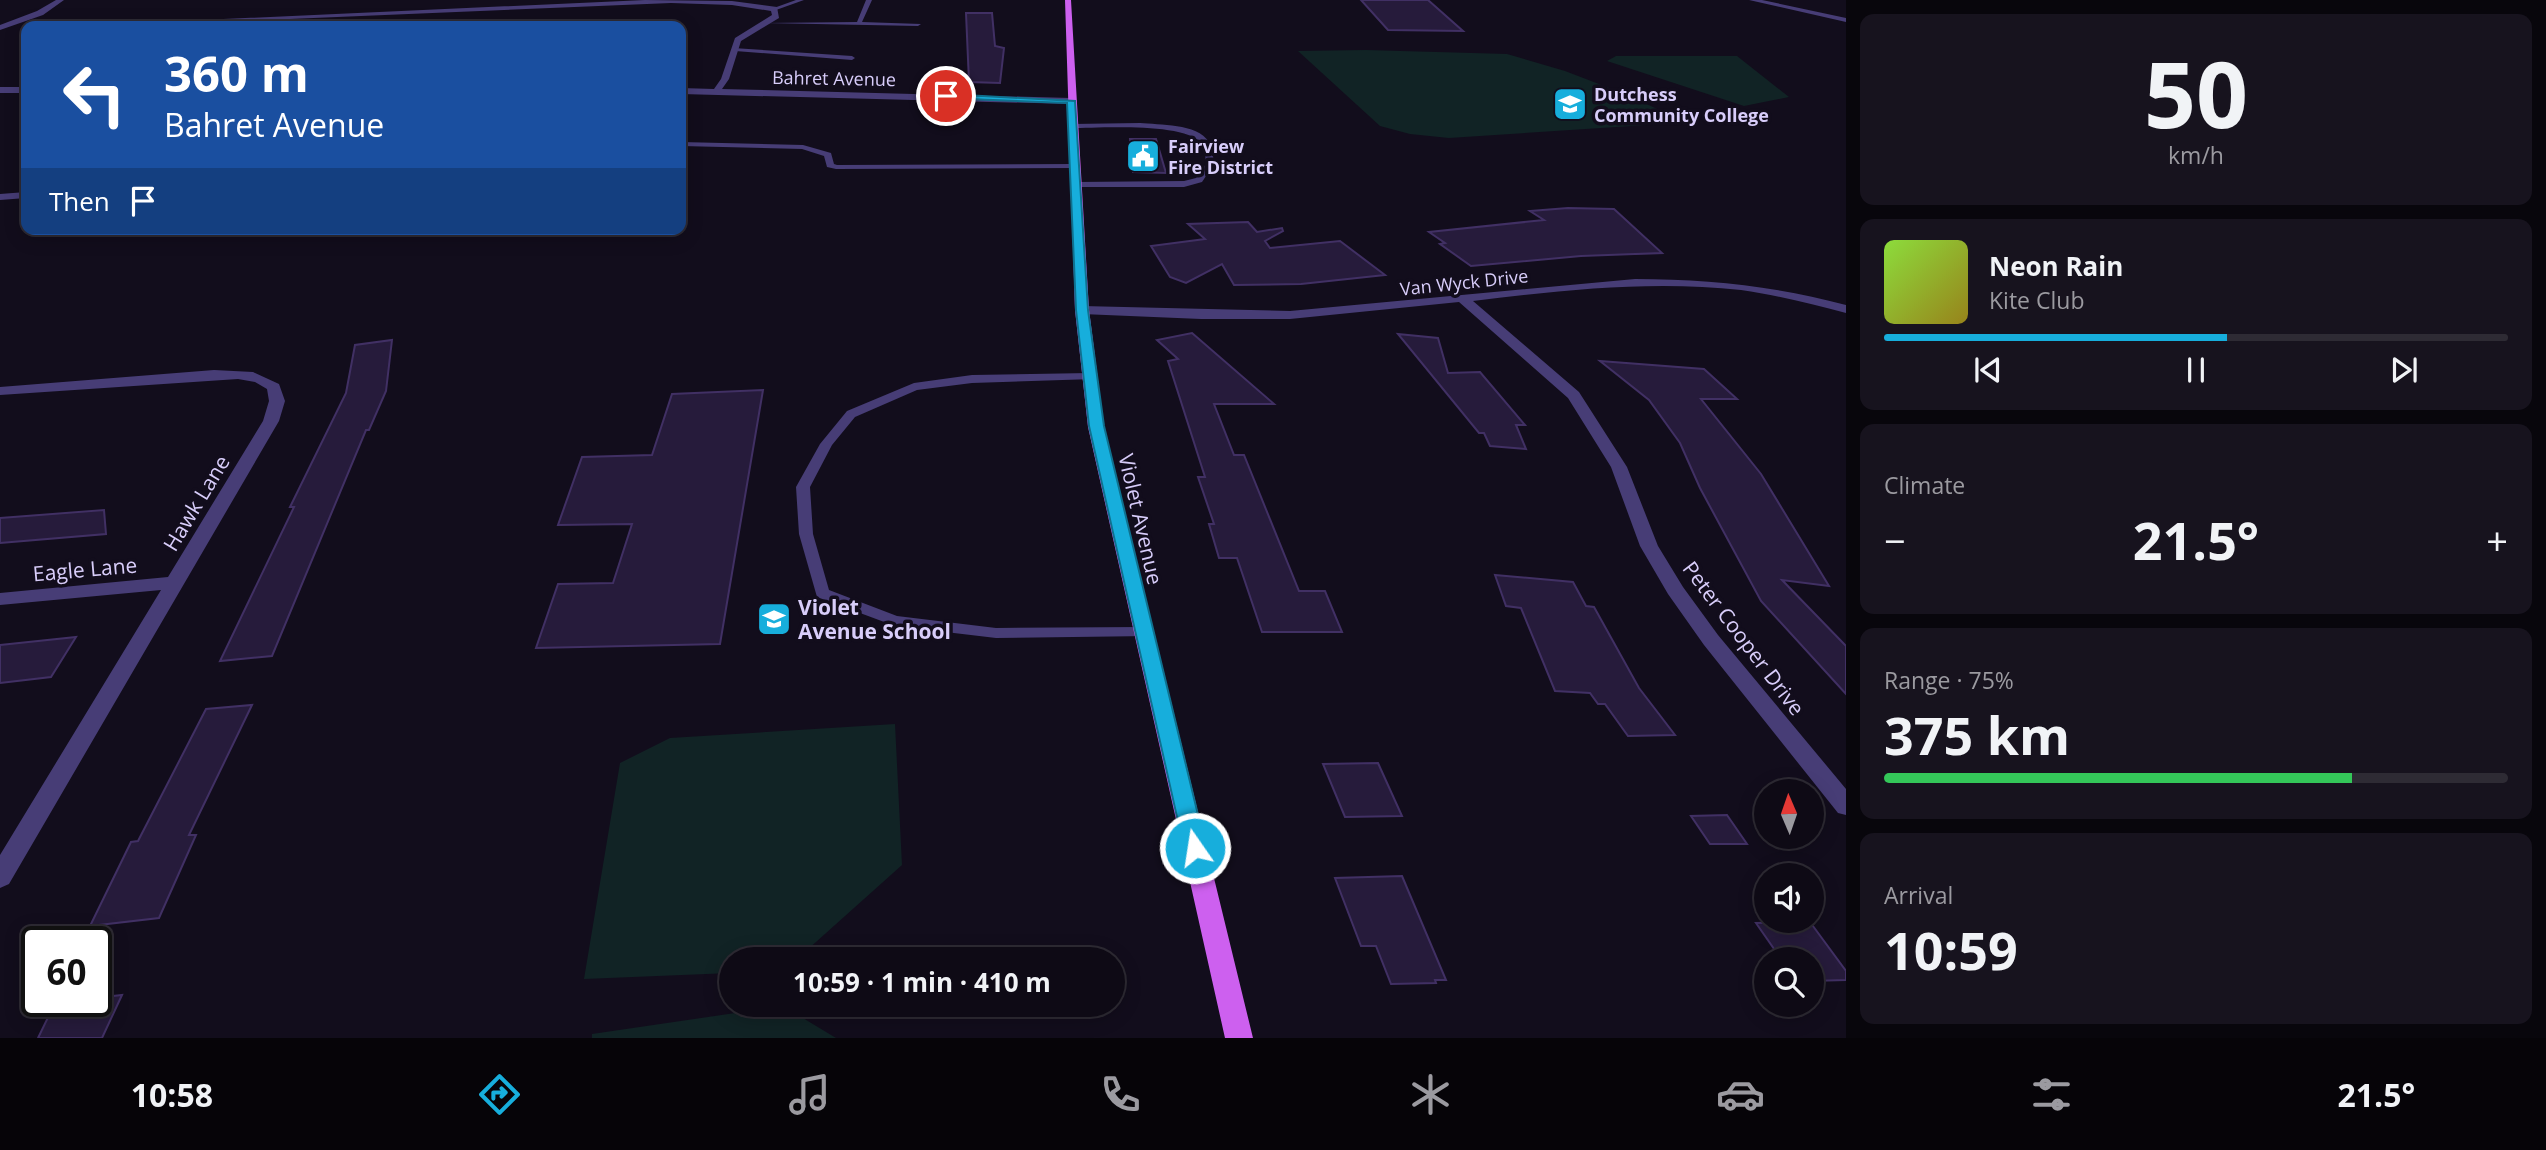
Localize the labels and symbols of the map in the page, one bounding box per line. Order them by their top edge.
street label: Bahret Avenue [772,65,896,91]
pin [916,66,976,126]
place label: Dutchess Community College [1594,82,1769,127]
school or university icon: Dutchess Community College [1551,85,1589,123]
place label: Fairview Fire District [1168,134,1273,179]
public building icon: Fairview Fire District [1124,137,1162,175]
street label: Van Wyck Drive [1399,263,1529,301]
street label: Hawk Lane [156,450,236,556]
street label: Violet Avenue [1112,451,1170,587]
street label: Eagle Lane [32,550,138,588]
street label: Peter Cooper Drive [1677,555,1811,721]
place label: Violet Avenue School [798,593,951,645]
school or university icon: Violet Avenue School [755,600,793,638]
north arrow [1754,779,1824,849]
position arrow [1158,811,1232,885]
speed limit sign: 60 [21,926,112,1017]

